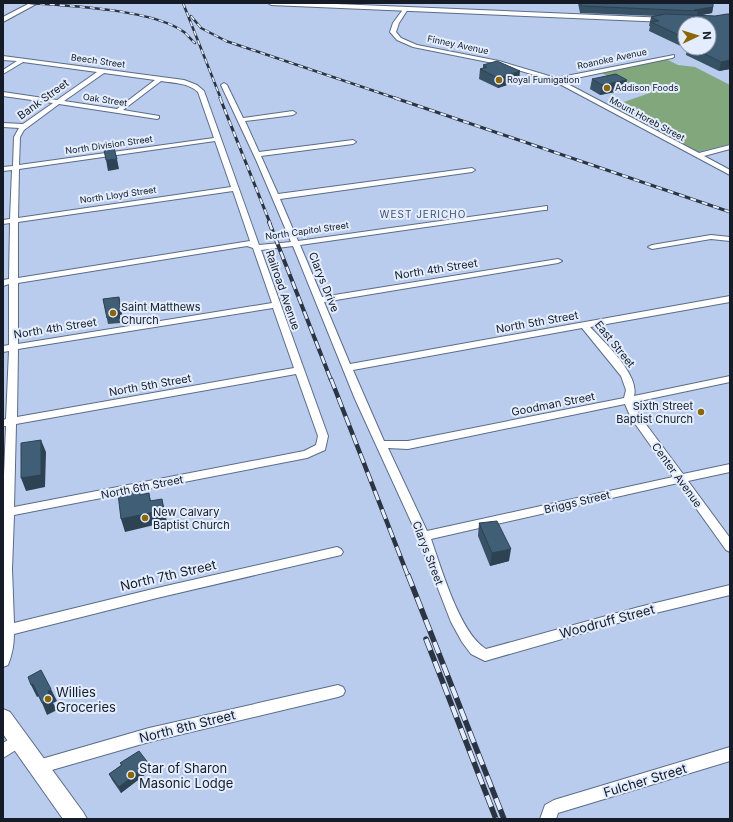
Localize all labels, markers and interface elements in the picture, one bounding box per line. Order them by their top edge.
north arrow [677,16,717,56]
text: N [700,31,714,40]
street label: Finney Avenue [426,33,490,56]
street label: Roanoke Avenue [576,46,648,71]
street label: Beech Street [70,51,126,70]
place label: Royal Fumigation [507,74,579,85]
street label: Bank Street [15,75,72,122]
marker: Royal Fumigation [494,75,504,85]
place label: Addison Foods [615,82,679,93]
marker: Addison Foods [602,83,612,93]
street label: Oak Street [82,91,128,108]
street label: Mount Horeb Street [608,94,687,143]
street label: North Division Street [65,133,153,156]
street label: North Lloyd Street [79,184,157,205]
district label: WEST JERICHO [380,208,466,220]
street label: North Capitol Street [264,219,349,242]
street label: Railroad Avenue [263,248,303,332]
street label: Clarys Drive [306,250,342,314]
street label: North 4th Street [394,255,479,282]
place label: Saint Matthews Church [121,300,201,327]
marker: Saint Matthews Church [108,308,118,318]
street label: North 5th Street [495,308,580,336]
street label: North 4th Street [13,314,98,341]
street label: East Street [592,318,638,371]
street label: North 5th Street [108,371,193,399]
street label: Goodman Street [510,389,596,419]
place label: Sixth Street Baptist Church [616,399,693,426]
marker: Sixth Street Baptist Church [696,407,706,417]
street label: Center Avenue [649,440,705,510]
street label: North 6th Street [100,472,185,502]
street label: Briggs Street [542,487,612,516]
place label: New Calvary Baptist Church [153,505,230,532]
marker: New Calvary Baptist Church [140,513,150,523]
street label: Clarys Street [409,519,447,587]
street label: North 7th Street [118,556,218,594]
street label: Woodruff Street [558,601,656,641]
place label: Willies Groceries [56,684,116,715]
marker: Willies Groceries [43,694,53,704]
street label: North 8th Street [137,706,237,746]
place label: Star of Sharon Masonic Lodge [139,760,233,791]
street label: Fulcher Street [602,760,688,800]
marker: Star of Sharon Masonic Lodge [126,770,136,780]

